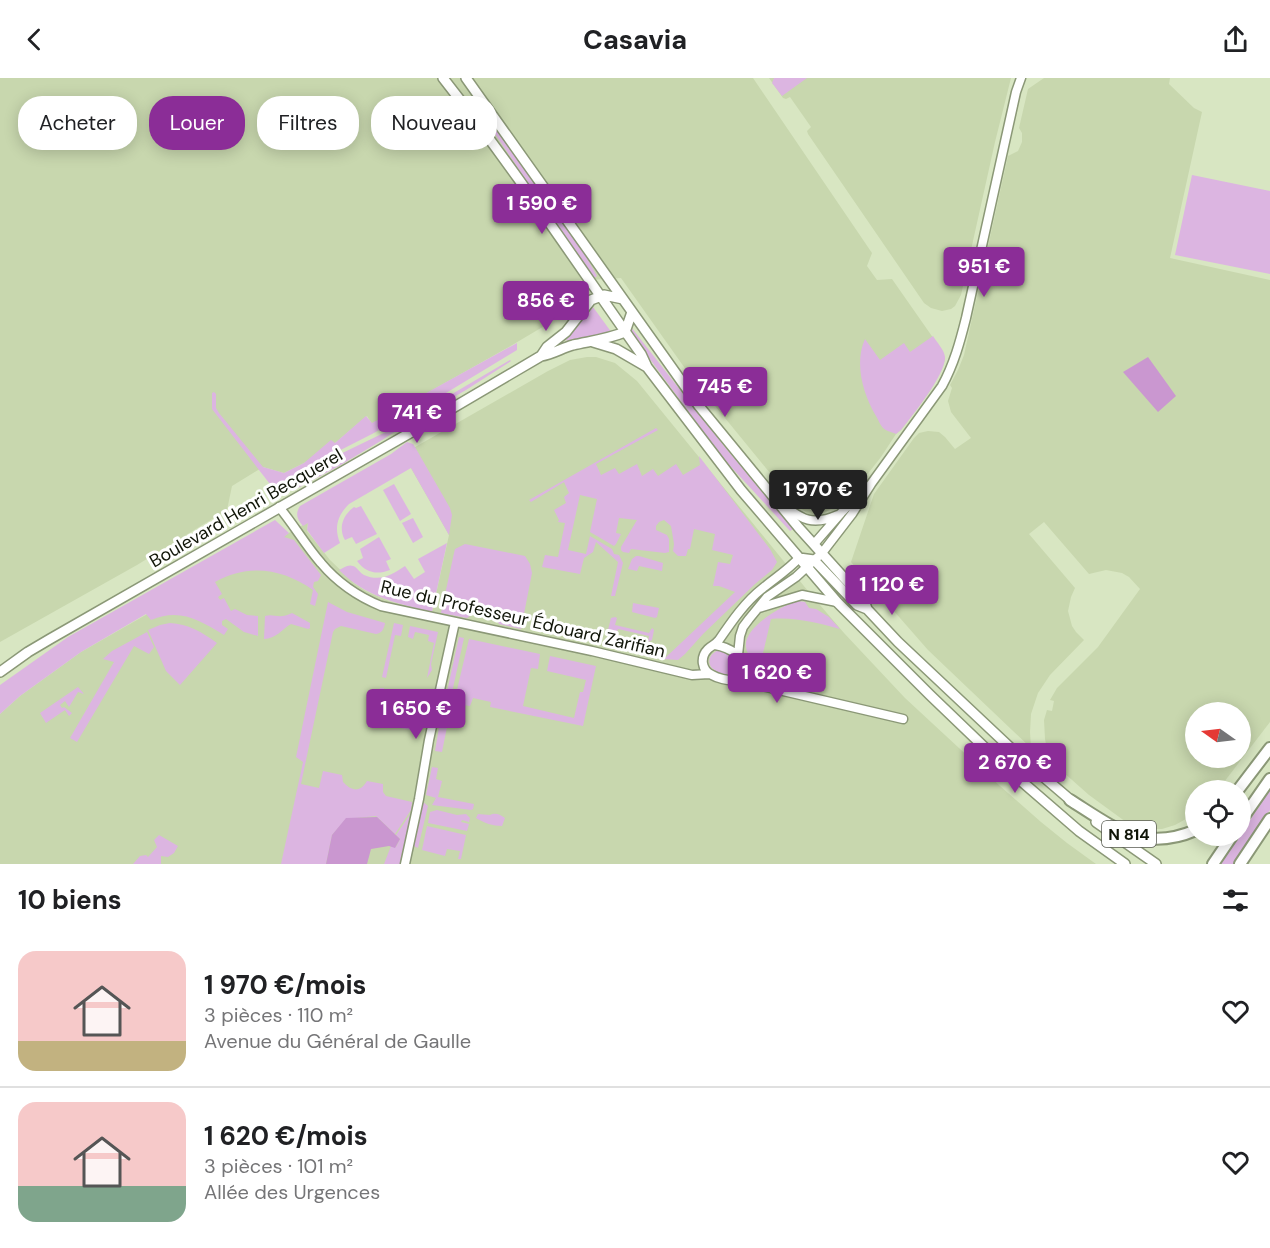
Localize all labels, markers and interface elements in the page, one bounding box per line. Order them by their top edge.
text: Casavia [583,22,687,57]
icon: back [18,23,51,56]
icon: share [1219,23,1252,56]
chip: Acheter [18,96,137,150]
chip: Louer [149,96,245,150]
chip: Filtres [257,96,359,150]
chip: Nouveau [371,96,497,150]
pin: 1 590 € [487,184,597,235]
text: 1 590 € [506,190,578,216]
pin: 951 € [942,247,1026,298]
text: 951 € [958,253,1010,279]
pin: 856 € [504,281,588,332]
text: 856 € [517,287,575,313]
pin: 745 € [683,367,767,418]
text: 745 € [697,373,753,399]
pin: 741 € [375,393,459,444]
text: 741 € [392,399,442,425]
street label: Boulevard Henri Becquerel [145,443,347,573]
pin: 1 970 € [763,470,873,521]
text: 1 970 € [783,476,853,502]
pin: 1 120 € [837,565,947,616]
text: 1 120 € [859,571,925,597]
street label: Rue du Professeur Édouard Zarifian [378,575,668,663]
pin: 1 620 € [722,653,832,704]
text: 1 620 € [742,659,812,685]
pin: 1 650 € [361,689,471,740]
text: 1 650 € [380,695,452,721]
north arrow [1185,702,1251,768]
map controls [1185,702,1251,846]
pin: 2 670 € [960,743,1070,794]
text: 2 670 € [978,749,1052,775]
button: locate [1185,780,1251,846]
road number: N 814 [1102,821,1156,847]
text: 10 biens [18,883,122,917]
icon: filters [1219,884,1252,917]
text: 1 970 €/mois [204,968,366,1002]
icon: home [66,975,138,1047]
icon: heart [1219,995,1252,1028]
text: 3 pièces · 110 m² [204,1002,353,1028]
text: Avenue du Général de Gaulle [204,1028,471,1054]
text: 1 620 €/mois [204,1119,368,1153]
icon: home [66,1126,138,1198]
icon: heart [1219,1146,1252,1179]
text: 3 pièces · 101 m² [204,1153,353,1179]
text: Allée des Urgences [204,1179,380,1205]

